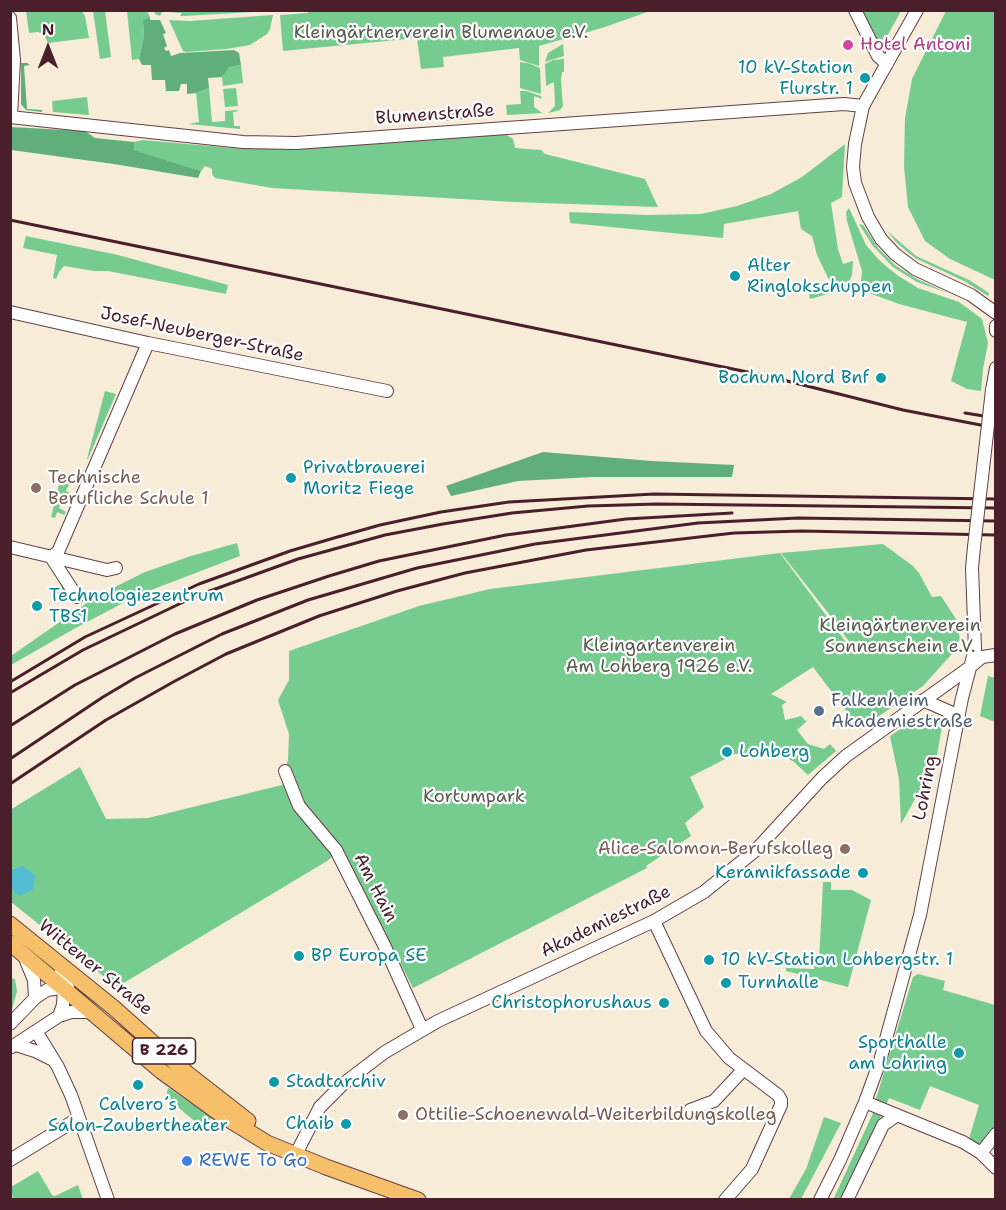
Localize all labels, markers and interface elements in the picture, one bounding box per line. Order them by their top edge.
north arrow [18,18,78,78]
text: N [42,19,54,40]
park label: Kleingärtnerverein Blumenaue e.V. [294,22,588,44]
place label: Hotel Antoni [860,34,971,56]
marker: Hotel Antoni [841,38,855,52]
place label: 10 kV-Station Flurstr. 1 [738,57,853,100]
marker: 10 kV-Station Flurstr. 1 [858,71,872,85]
street label: Blumenstraße [375,100,495,130]
place label: Alter Ringlokschuppen [747,255,892,298]
marker: Alter Ringlokschuppen [728,269,742,283]
street label: Josef-Neuberger-Straße [98,303,306,367]
place label: Bochum Nord Bnf [718,367,869,389]
marker: Bochum Nord Bnf [874,371,888,385]
place label: Privatbrauerei Moritz Fiege [303,457,425,500]
place label: Technische Berufliche Schule 1 [48,467,209,510]
marker: Privatbrauerei Moritz Fiege [284,471,298,485]
marker: Technische Berufliche Schule 1 [29,481,43,495]
place label: Technologiezentrum TBS1 [49,585,224,628]
marker: Technologiezentrum TBS1 [30,599,44,613]
park label: Kleingärtnerverein Sonnenschein e.V. [819,615,981,658]
park label: Kleingartenverein Am Lohberg 1926 e.V. [566,635,752,678]
place label: Falkenheim Akademiestraße [831,690,973,732]
marker: Falkenheim Akademiestraße [812,704,826,718]
place label: Lohberg [739,741,809,763]
marker: Lohberg [720,745,734,759]
street label: Lohring [909,754,943,822]
park label: Kortumpark [423,786,525,808]
place label: Alice-Salomon-Berufskolleg [598,838,833,860]
marker: Alice-Salomon-Berufskolleg [838,842,852,856]
street label: Am Hain [348,850,402,926]
place label: Keramikfassade [715,862,851,884]
marker: Keramikfassade [856,866,870,880]
street label: Akademiestraße [537,881,675,963]
street label: Wittener Straße [34,915,156,1021]
place label: BP Europa SE [311,945,426,967]
marker: BP Europa SE [292,949,306,963]
place label: 10 kV-Station Lohbergstr. 1 [721,949,953,971]
marker: 10 kV-Station Lohbergstr. 1 [702,953,716,967]
place label: Turnhalle [738,972,819,994]
marker: Turnhalle [719,976,733,990]
place label: Christophorushaus [491,992,652,1014]
marker: Christophorushaus [657,996,671,1010]
place label: Sporthalle am Lohring [848,1032,947,1074]
road number: B 226 [132,1038,195,1064]
marker: Sporthalle am Lohring [952,1046,966,1060]
place label: Stadtarchiv [286,1071,386,1093]
marker: Stadtarchiv [267,1075,281,1089]
marker: Calvero´s Salon-Zaubertheater [131,1078,145,1092]
place label: Calvero´s Salon-Zaubertheater [48,1094,228,1136]
place label: Ottilie-Schoenewald-Weiterbildungskolleg [415,1104,777,1126]
marker: Ottilie-Schoenewald-Weiterbildungskolleg [396,1108,410,1122]
place label: Chaib [286,1113,334,1135]
marker: Chaib [339,1117,353,1131]
place label: REWE To Go [199,1150,307,1172]
marker: REWE To Go [180,1154,194,1168]

